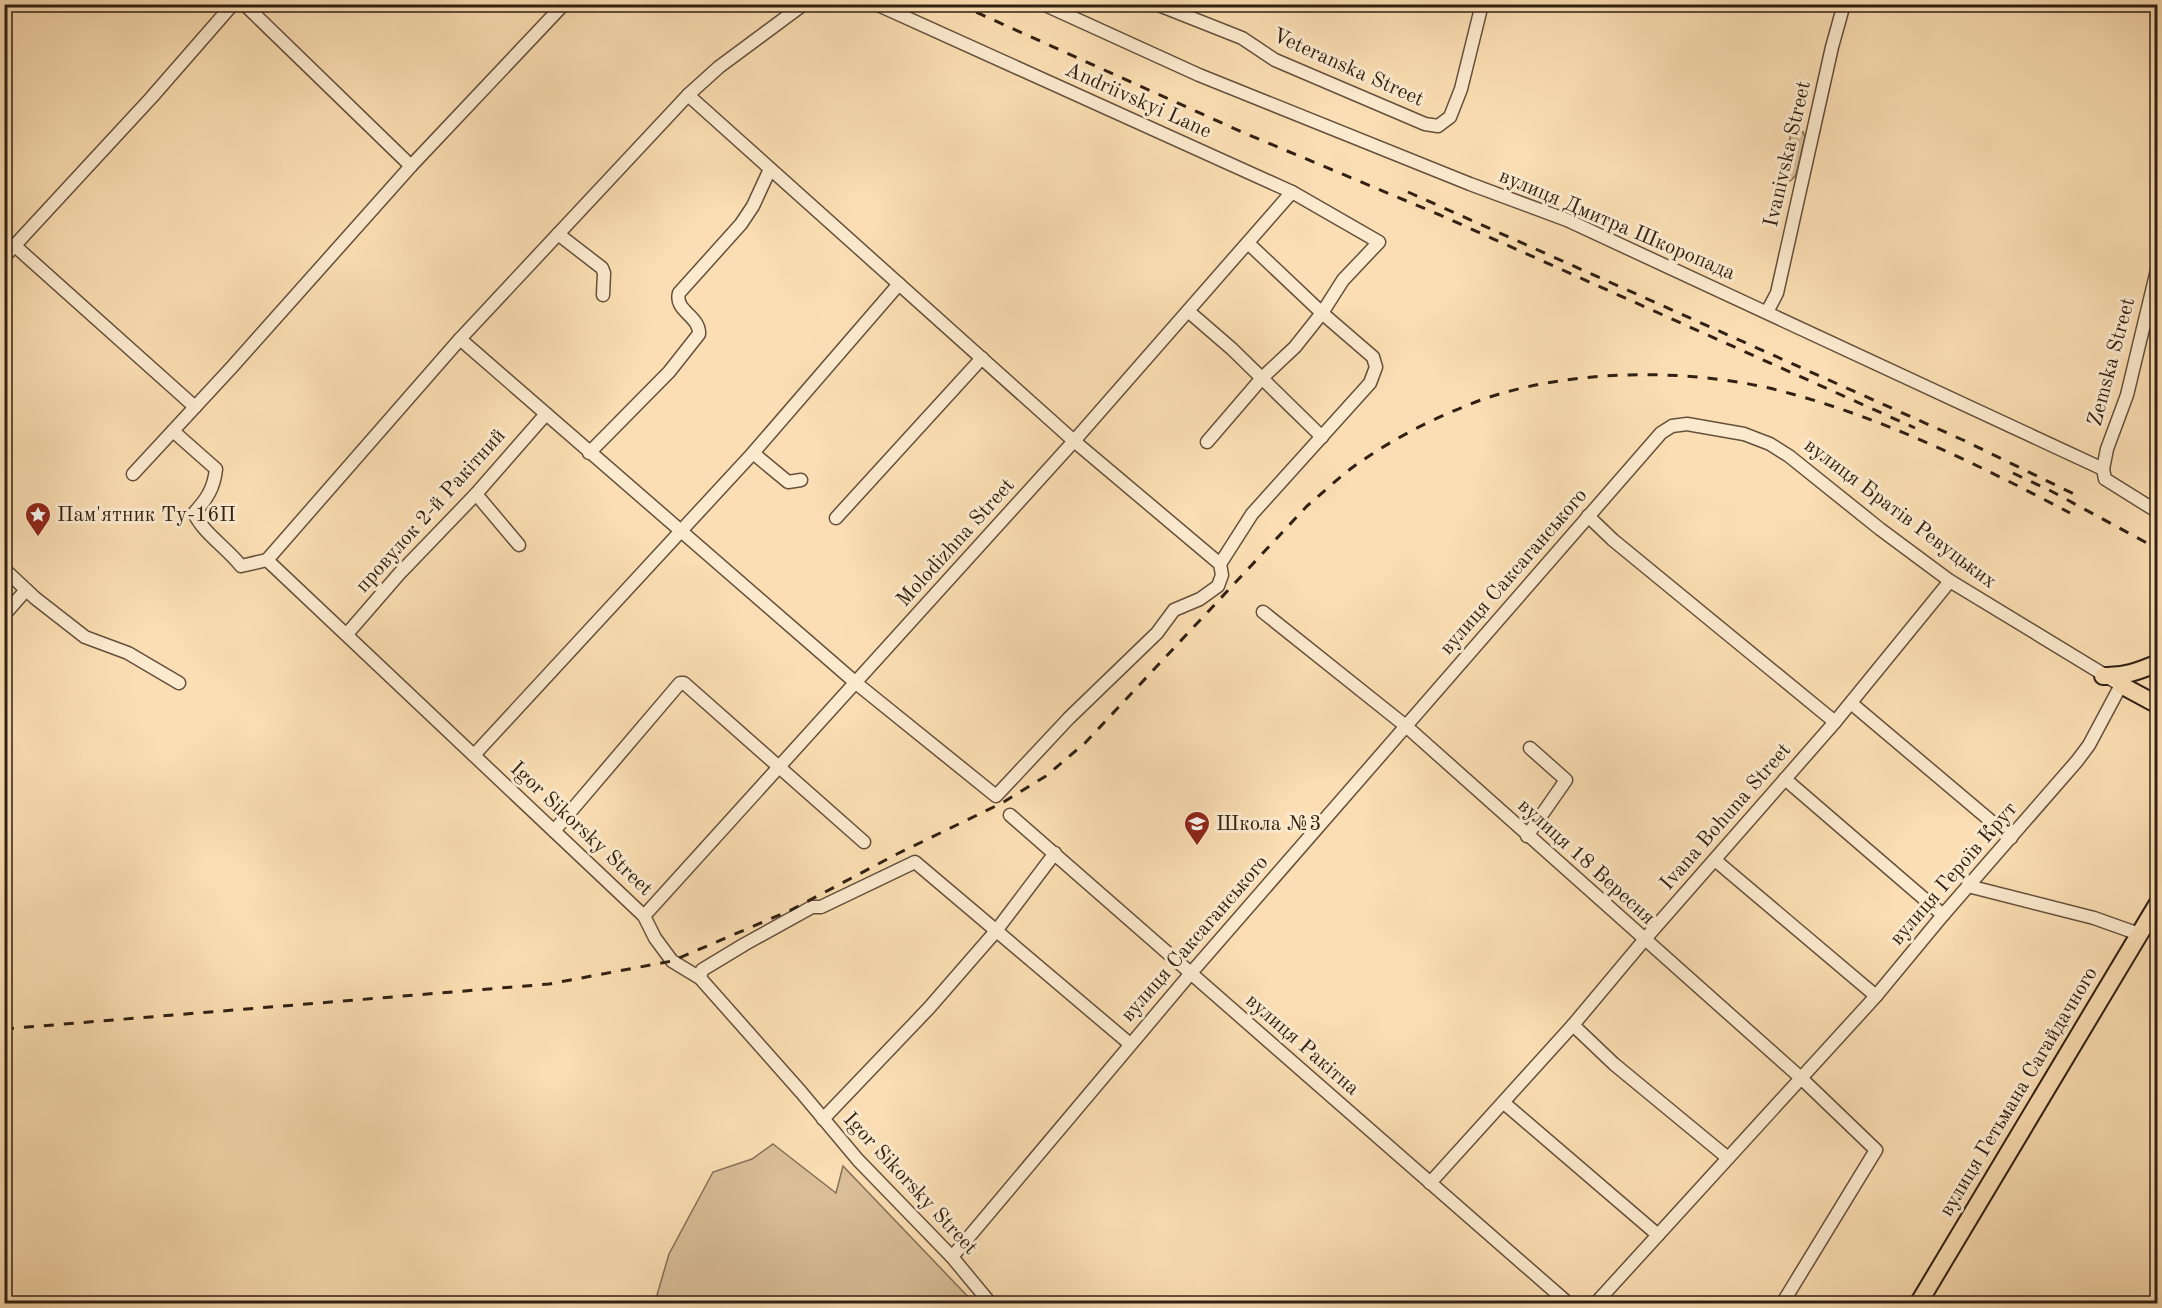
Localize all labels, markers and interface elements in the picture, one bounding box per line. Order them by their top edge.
street label: Veteranska Street [1269,25,1427,111]
street label: Andriivskyi Lane [1062,59,1214,143]
street label: Ivanivska Street [1761,79,1815,229]
street label: вулиця Дмитра Шкоропада [1496,166,1738,284]
street label: Zemska Street [2085,296,2139,428]
street label: провулок 2-й Ракітний [352,425,510,597]
street label: вулиця Братів Ревуцьких [1800,435,2000,593]
street label: Molodizhna Street [893,475,1019,611]
street label: вулиця Саксаганського [1436,485,1592,659]
place icon: Пам'ятник Ту-16П [23,500,53,538]
place label: Пам'ятник Ту-16П [57,505,236,526]
street label: Ivana Bohuna Street [1657,739,1795,895]
street label: Igor Sikorsky Street [506,758,656,900]
street label: вулиця 18 Вересня [1513,795,1659,929]
street label: вулиця Героїв Крут [1886,798,2022,950]
school or university icon: Школа №3 [1182,809,1212,847]
place label: Школа №3 [1216,814,1322,835]
street label: вулиця Саксаганського [1117,852,1273,1026]
street label: вулиця Гетьмана Сагайдачного [1936,964,2102,1220]
street label: вулиця Ракітна [1241,990,1363,1100]
street label: Igor Sikorsky Street [839,1109,981,1259]

